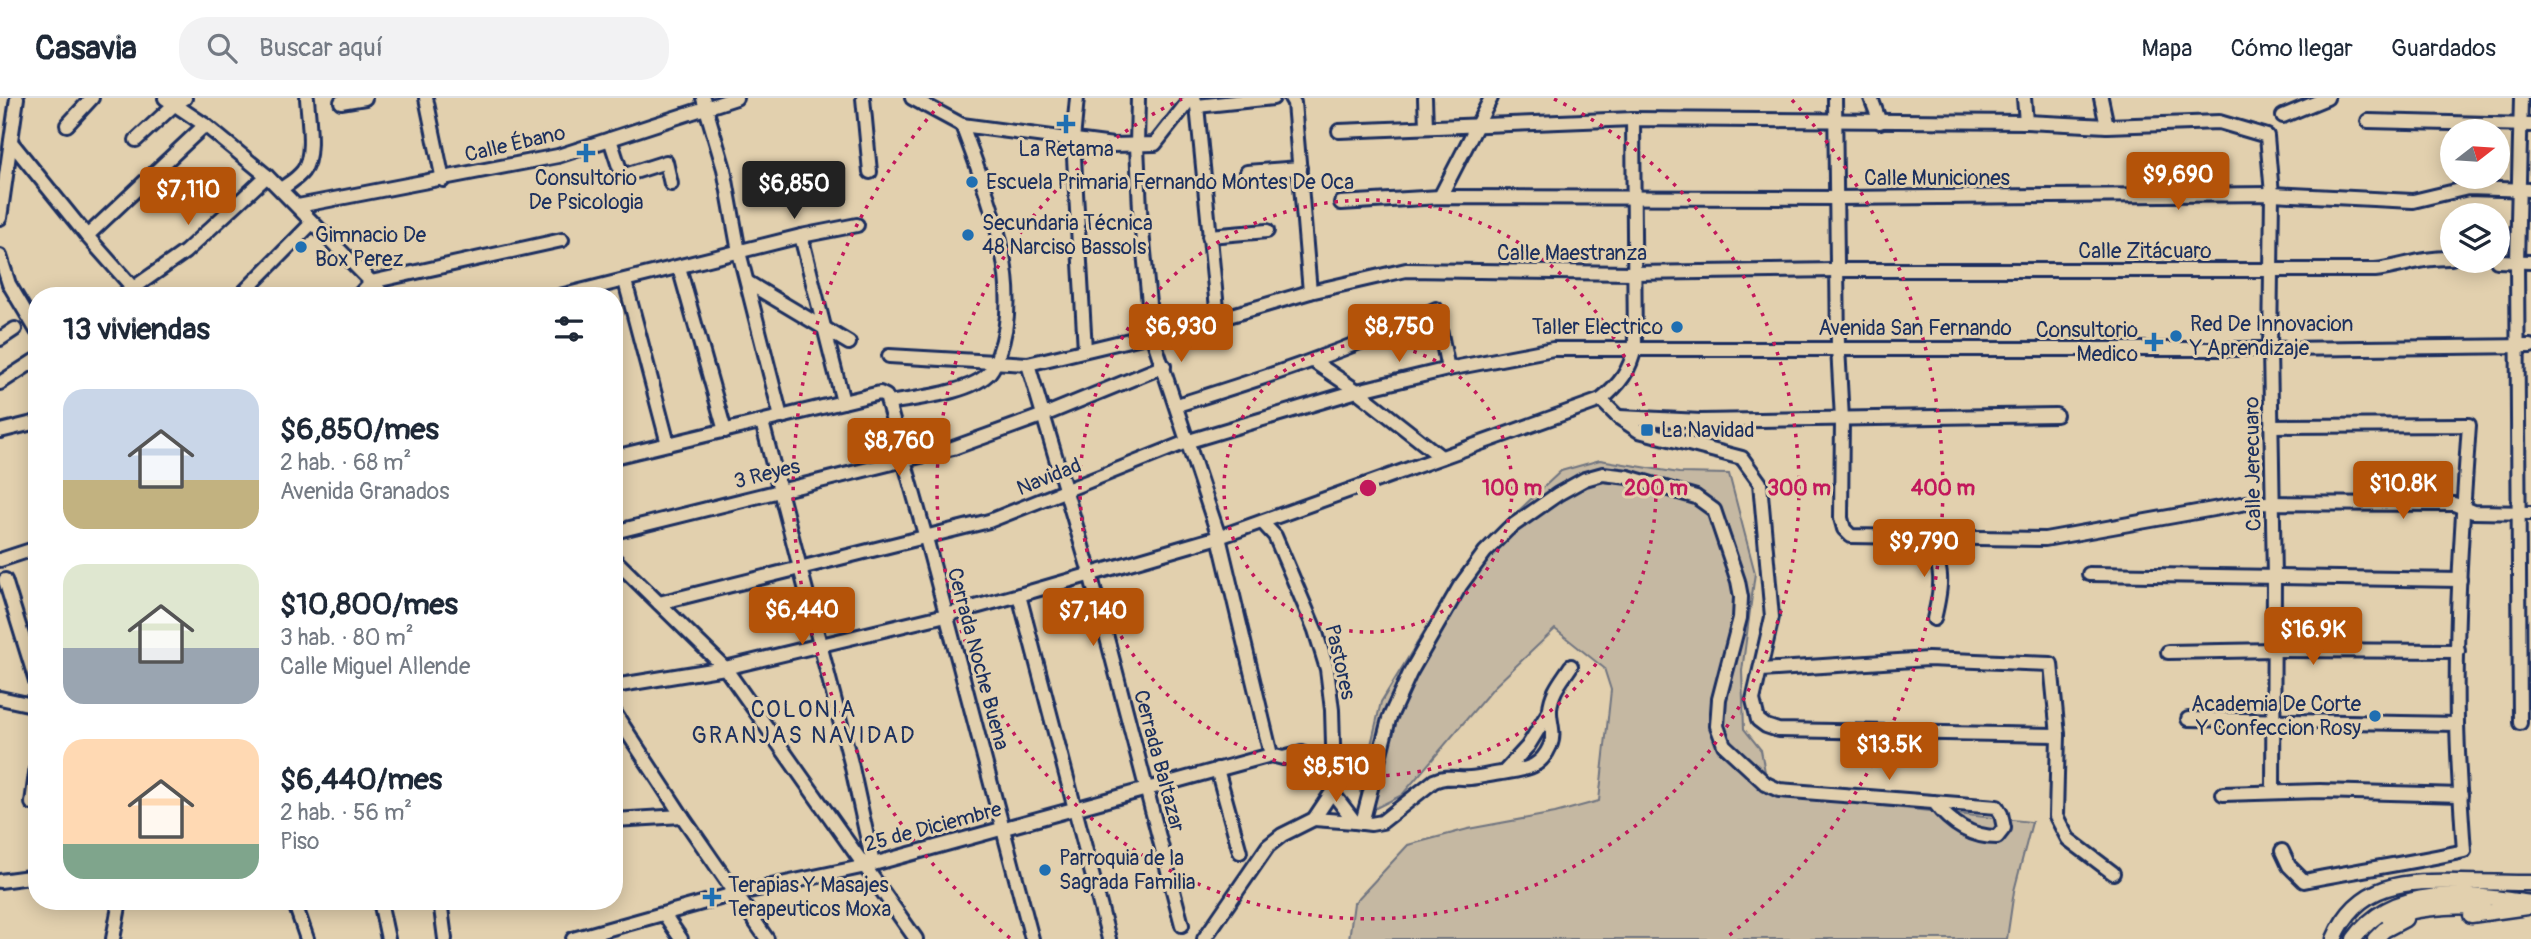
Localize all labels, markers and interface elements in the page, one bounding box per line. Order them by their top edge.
search box [179,17,669,80]
text: Casavia [35,28,137,69]
icon: search [203,29,241,67]
text: Buscar aquí [259,32,383,64]
text: Mapa [2142,34,2193,63]
text: Cómo llegar [2231,34,2353,63]
text: Guardados [2391,34,2496,63]
marker: La Retama [1056,114,1076,134]
street label: Calle Ébano [462,119,568,169]
north arrow [2440,119,2510,189]
map controls [2440,119,2510,273]
place label: La Retama [1018,136,1114,163]
marker: Consultorio De Psicologia [576,143,596,163]
pin: $9,690 [2121,152,2235,212]
text: $9,690 [2142,160,2214,189]
pin: $6,850 [737,162,851,221]
place label: Consultorio De Psicologia [528,165,644,216]
street label: Calle Municiones [1864,165,2011,192]
pin: $7,110 [131,167,245,227]
text: $6,850 [758,169,830,198]
place label: Escuela Primaria Fernando Montes De Oca [986,169,1354,196]
marker: Escuela Primaria Fernando Montes De Oca [964,174,980,190]
text: $7,110 [156,175,220,204]
button: layers [2440,203,2510,273]
place label: Secundaria Técnica 48 Narciso Bassols [982,210,1153,261]
place label: Gimnacio De Box Perez [315,222,427,273]
marker: Secundaria Técnica 48 Narciso Bassols [960,227,976,243]
street label: Calle Zitácuaro [2078,238,2212,265]
marker: Gimnacio De Box Perez [293,239,309,255]
street label: Calle Maestranza [1497,240,1647,267]
pin: $6,930 [1124,304,1238,364]
pin: $8,750 [1342,304,1456,364]
icon: filters [550,310,588,348]
text: 13 viviendas [63,311,210,348]
place label: Red De Innovacion Y Aprendizaje [2189,311,2353,362]
text: $6,930 [1145,312,1217,341]
text: $8,750 [1364,312,1434,341]
place label: Taller Electrico [1532,314,1663,341]
street label: Avenida San Fernando [1818,315,2012,342]
place label: Consultorio Medico [2036,317,2138,368]
marker: Taller Electrico [1669,319,1685,335]
marker: Red De Innovacion Y Aprendizaje [2168,328,2184,344]
marker: Consultorio Medico [2144,332,2164,352]
street label: Calle Jerecuaro [2238,396,2268,532]
text: $6,850/mes [280,411,439,448]
icon: home [119,417,203,501]
place label: La Navidad [1661,417,1755,444]
pin: $8,760 [842,418,956,478]
marker: La Navidad [1639,422,1655,438]
text: $8,760 [863,426,935,455]
text: 2 hab. · 68 m² [280,448,411,477]
street label: Navidad [1013,452,1085,502]
street label: 3 Reyes [731,453,804,495]
pin: $10.8K [2346,462,2460,521]
text: $10.8K [2369,469,2437,498]
text: 100 m [1482,475,1542,502]
text: 200 m [1624,475,1688,502]
text: 300 m [1767,475,1831,502]
text: 400 m [1911,475,1975,502]
centre of rings [1356,476,1380,500]
text: Avenida Granados [280,477,449,506]
pin: $9,790 [1867,519,1981,579]
text: $9,790 [1889,527,1959,556]
street label: Cerrada Noche Buena [941,565,1015,753]
text: $10,800/mes [280,586,458,623]
pin: $6,440 [745,588,859,647]
pin: $7,140 [1036,588,1150,648]
icon: home [119,592,203,676]
text: $6,440 [765,595,839,624]
text: $7,140 [1059,596,1127,625]
pin: $16.9K [2256,608,2370,667]
text: $16.9K [2280,615,2346,644]
street label: Pastores [1318,622,1362,703]
text: 3 hab. · 80 m² [280,623,414,652]
text: Calle Miguel Allende [280,652,470,681]
street label: Cerrada Baltazar [1127,687,1191,835]
place label: Academia De Corte Y Confeccion Rosy [2191,691,2362,742]
district label: COLONIA GRANJAS NAVIDAD [692,695,916,750]
marker: Academia De Corte Y Confeccion Rosy [2367,708,2383,724]
pin: $13.5K [1832,722,1946,782]
text: $13.5K [1856,730,1922,759]
pin: $8,510 [1279,744,1393,804]
text: $8,510 [1302,752,1370,781]
text: $6,440/mes [280,761,442,798]
icon: home [119,767,203,851]
street label: 25 de Diciembre [861,796,1005,858]
text: 2 hab. · 56 m² [280,798,412,827]
text: Piso [280,827,319,856]
place label: Parroquia de la Sagrada Familia [1059,845,1195,896]
marker: Parroquia de la Sagrada Familia [1037,862,1053,878]
place label: Terapias Y Masajes Terapeuticos Moxa [728,872,891,923]
marker: Terapias Y Masajes Terapeuticos Moxa [702,887,722,907]

